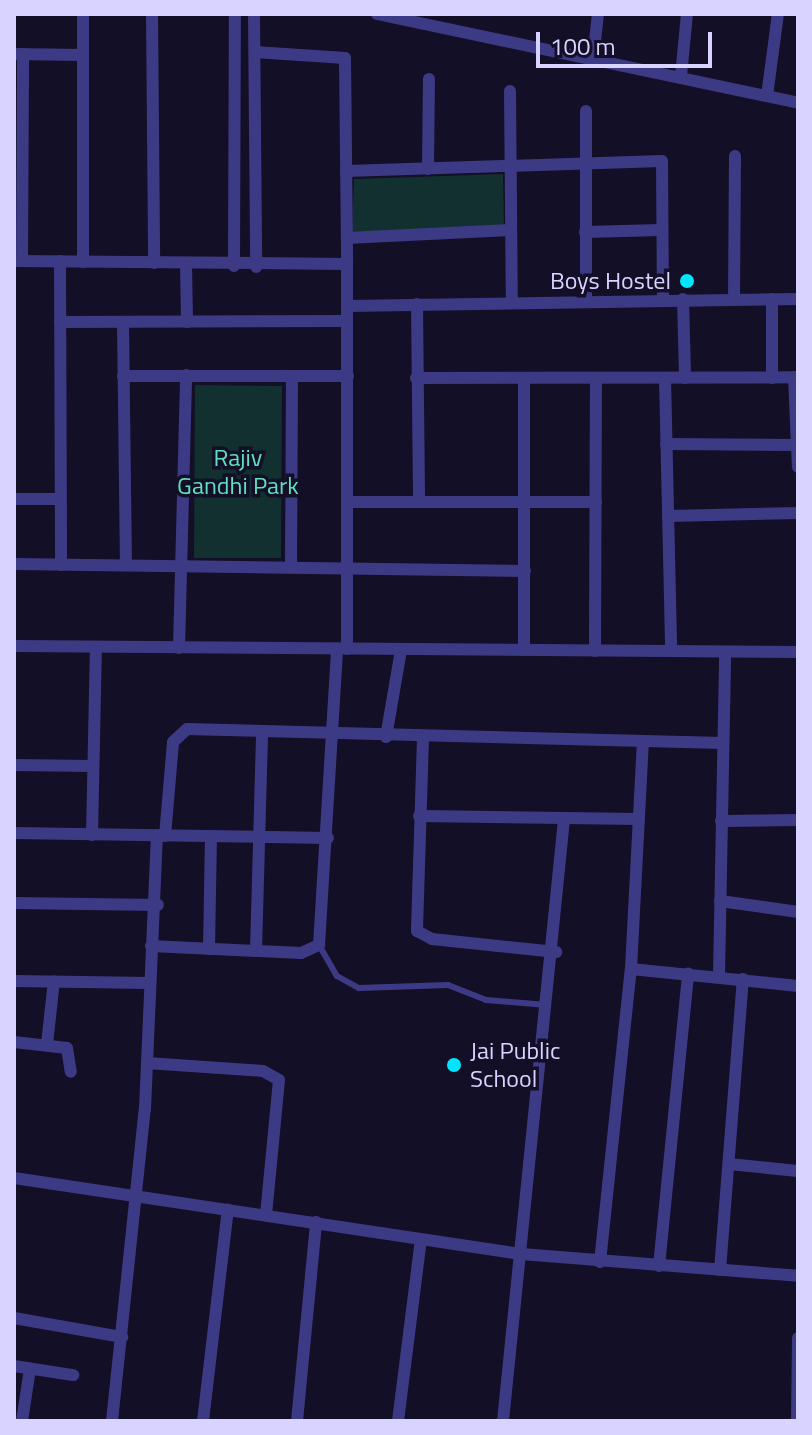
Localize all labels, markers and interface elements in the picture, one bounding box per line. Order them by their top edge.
scale bar [540,16,716,66]
text: 100 m [550,28,616,64]
place label: Boys Hostel [550,267,671,295]
marker: Boys Hostel [678,272,696,290]
park label: Rajiv Gandhi Park [177,444,299,500]
place label: Jai Public School [470,1037,560,1093]
marker: Jai Public School [445,1056,463,1074]

